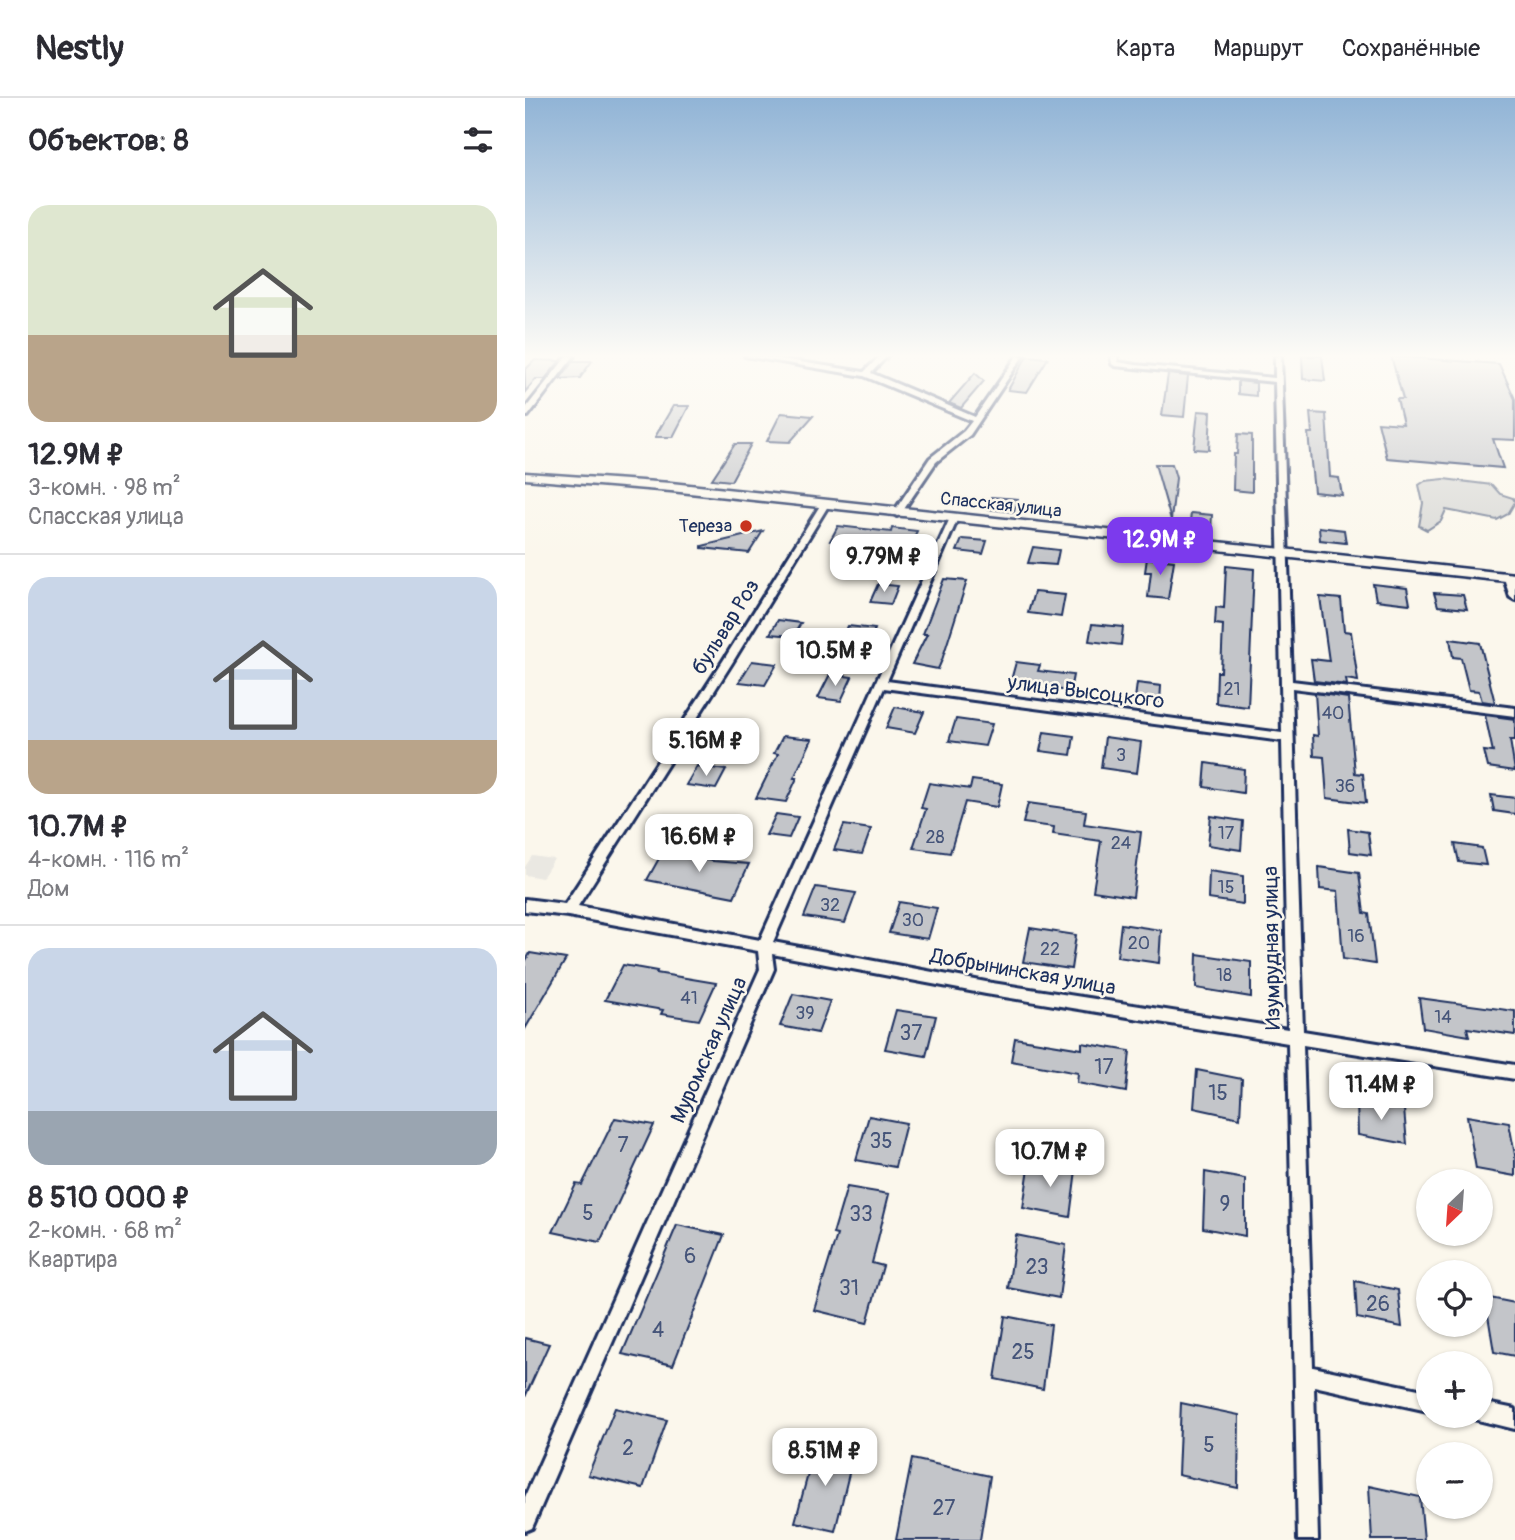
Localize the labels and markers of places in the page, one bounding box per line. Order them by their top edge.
place label: Тереза [679,515,732,538]
marker: Тереза [738,518,754,534]
pin: 12.9M ₽ [1095,518,1225,577]
pin: 9.79M ₽ [819,534,949,594]
pin: 10.5M ₽ [770,628,900,688]
pin: 5.16M ₽ [641,718,771,778]
pin: 16.6M ₽ [634,814,764,874]
pin: 11.4M ₽ [1316,1062,1446,1122]
pin: 10.7M ₽ [985,1130,1115,1189]
pin: 8.51M ₽ [760,1428,890,1488]

